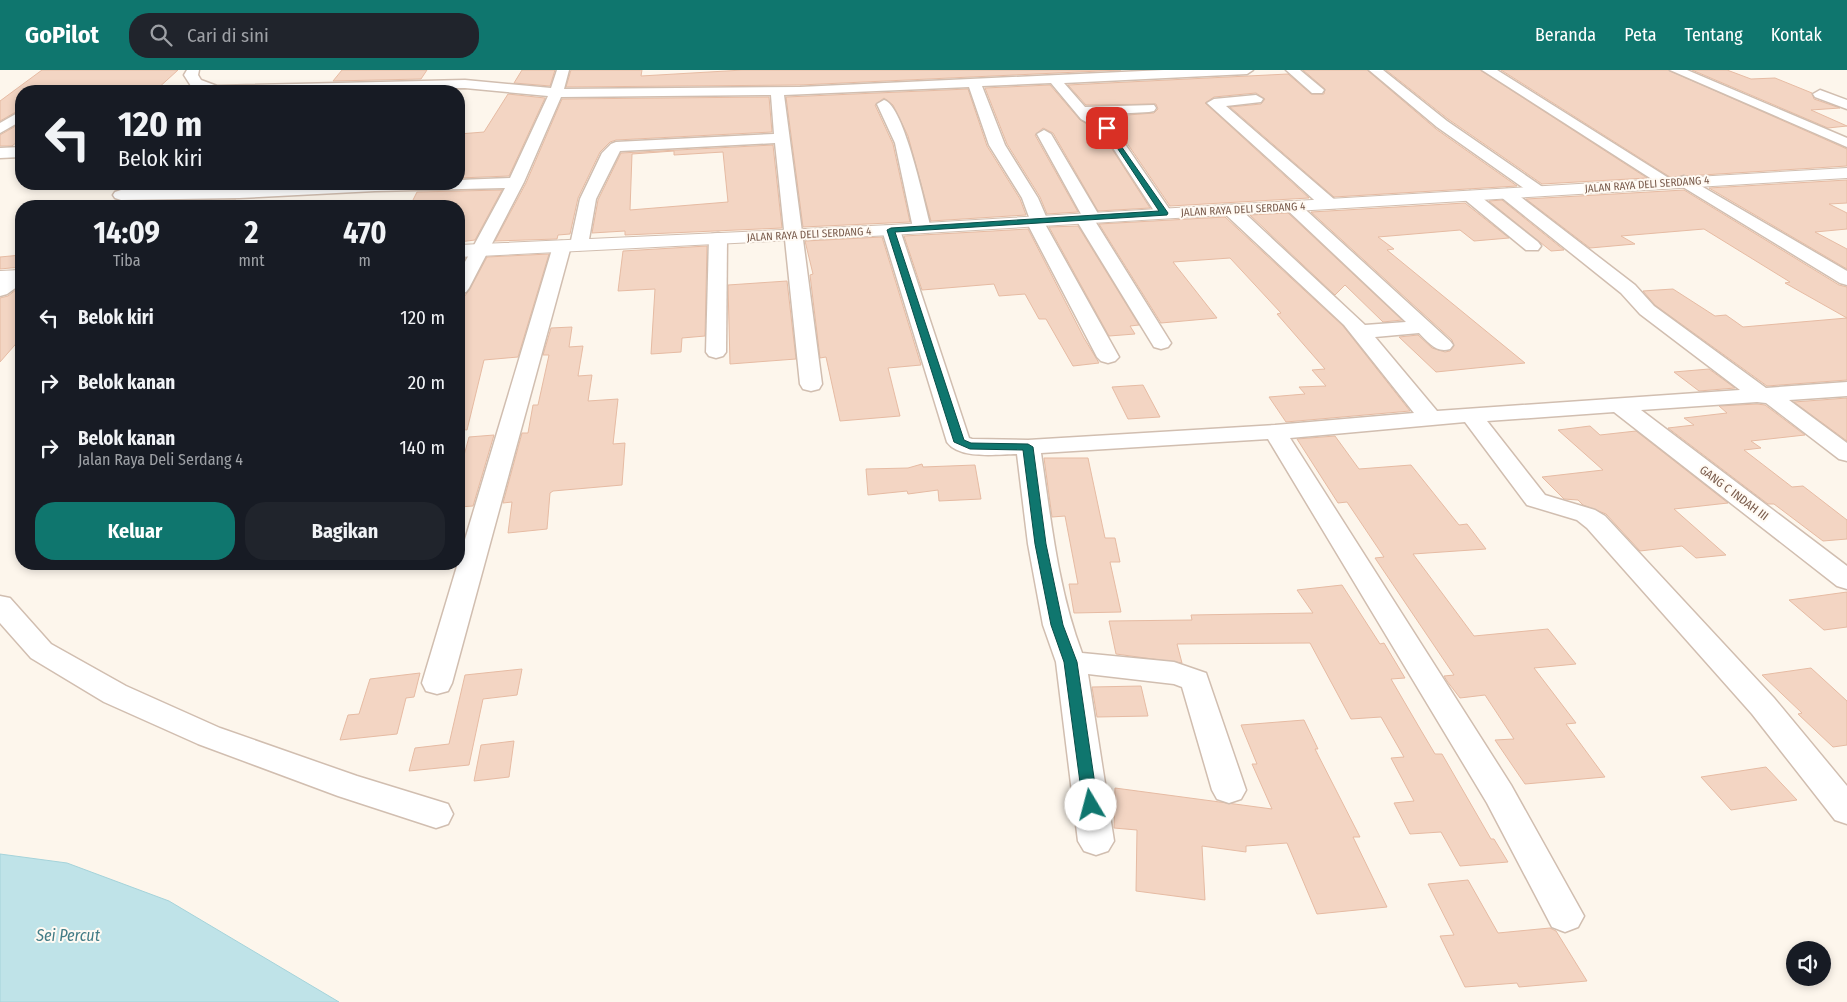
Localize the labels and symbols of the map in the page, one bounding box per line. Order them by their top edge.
pin [1086,107,1128,149]
street label: JALAN RAYA DELI SERDANG 4 [1584,174,1710,195]
street label: JALAN RAYA DELI SERDANG 4 [1180,200,1306,219]
street label: JALAN RAYA DELI SERDANG 4 [746,225,872,244]
street label: GANG C INDAH III [1697,463,1771,523]
position arrow [1064,778,1116,830]
water label: Sei Percut [35,926,101,945]

